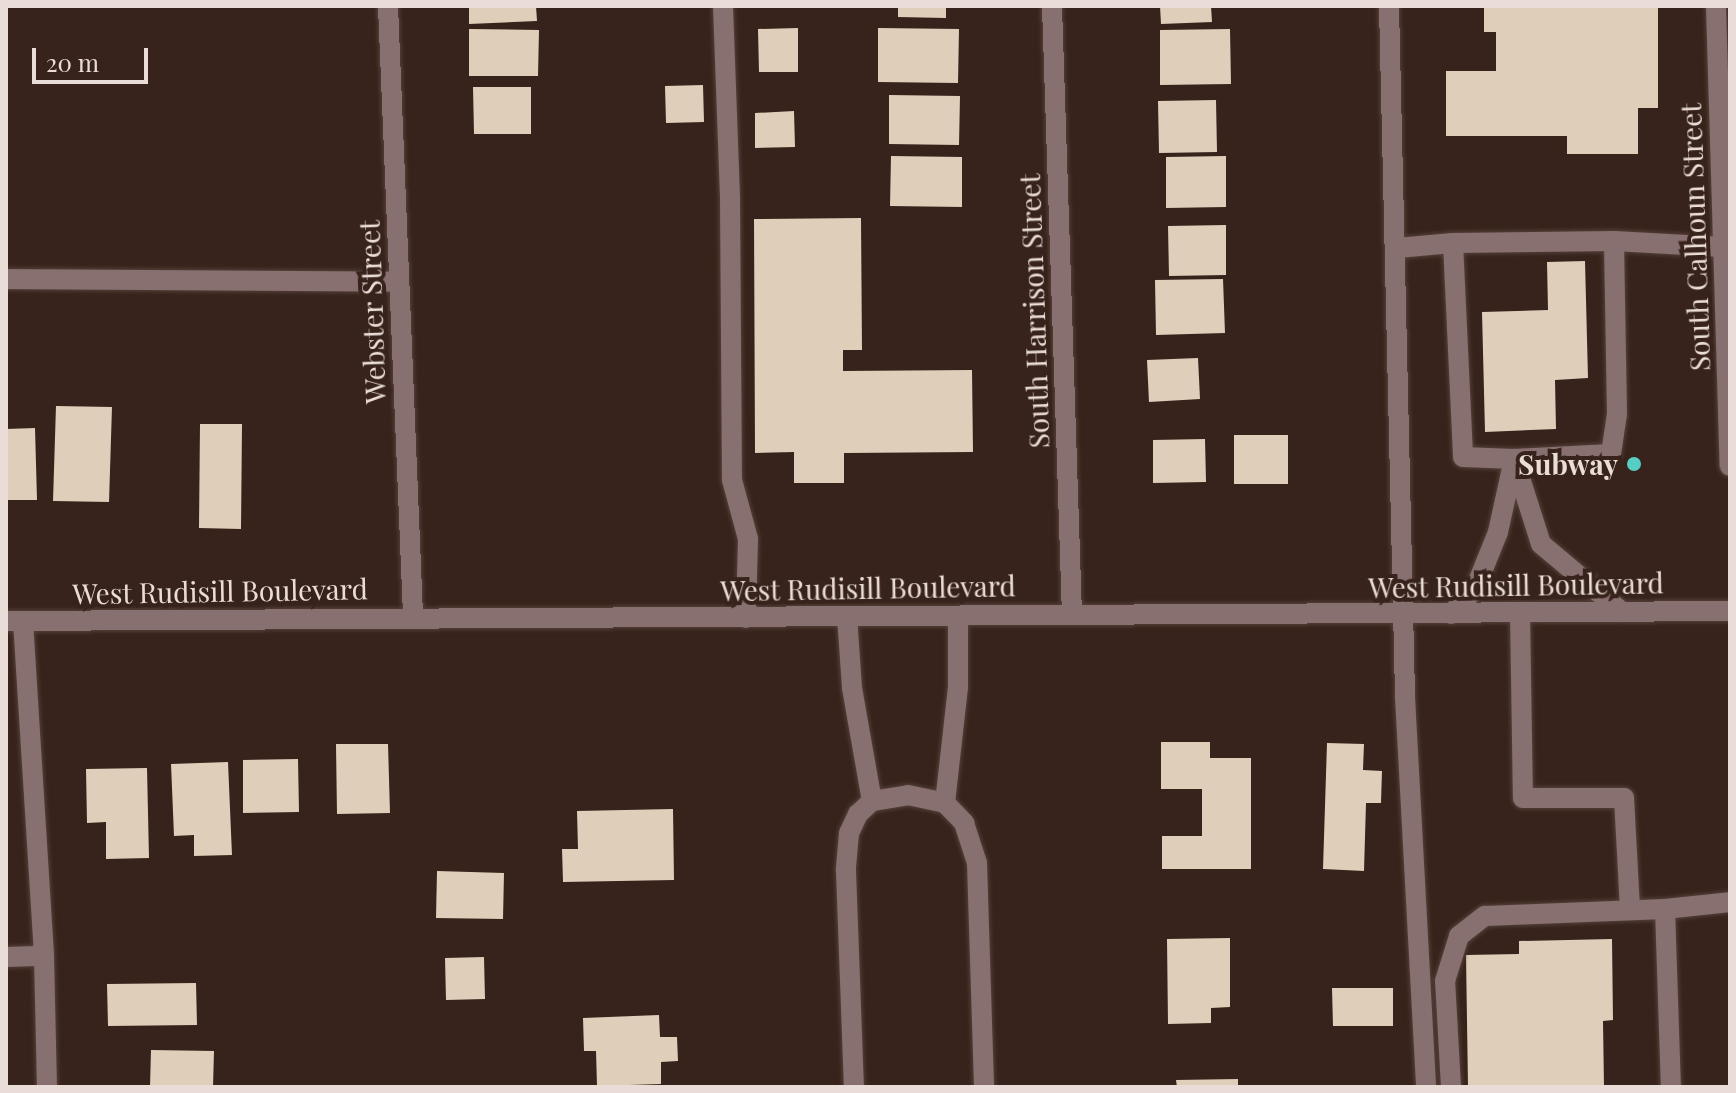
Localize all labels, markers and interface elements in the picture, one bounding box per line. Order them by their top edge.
scale bar [36,32,152,82]
text: 20 m [46,46,99,78]
street label: South Calhoun Street [1674,102,1716,372]
street label: South Harrison Street [1012,173,1056,449]
street label: Webster Street [352,219,392,405]
place label: Subway [1518,447,1618,481]
marker: Subway [1625,455,1643,473]
street label: West Rudisill Boulevard [1368,566,1664,604]
street label: West Rudisill Boulevard [720,569,1016,607]
street label: West Rudisill Boulevard [72,572,368,610]

